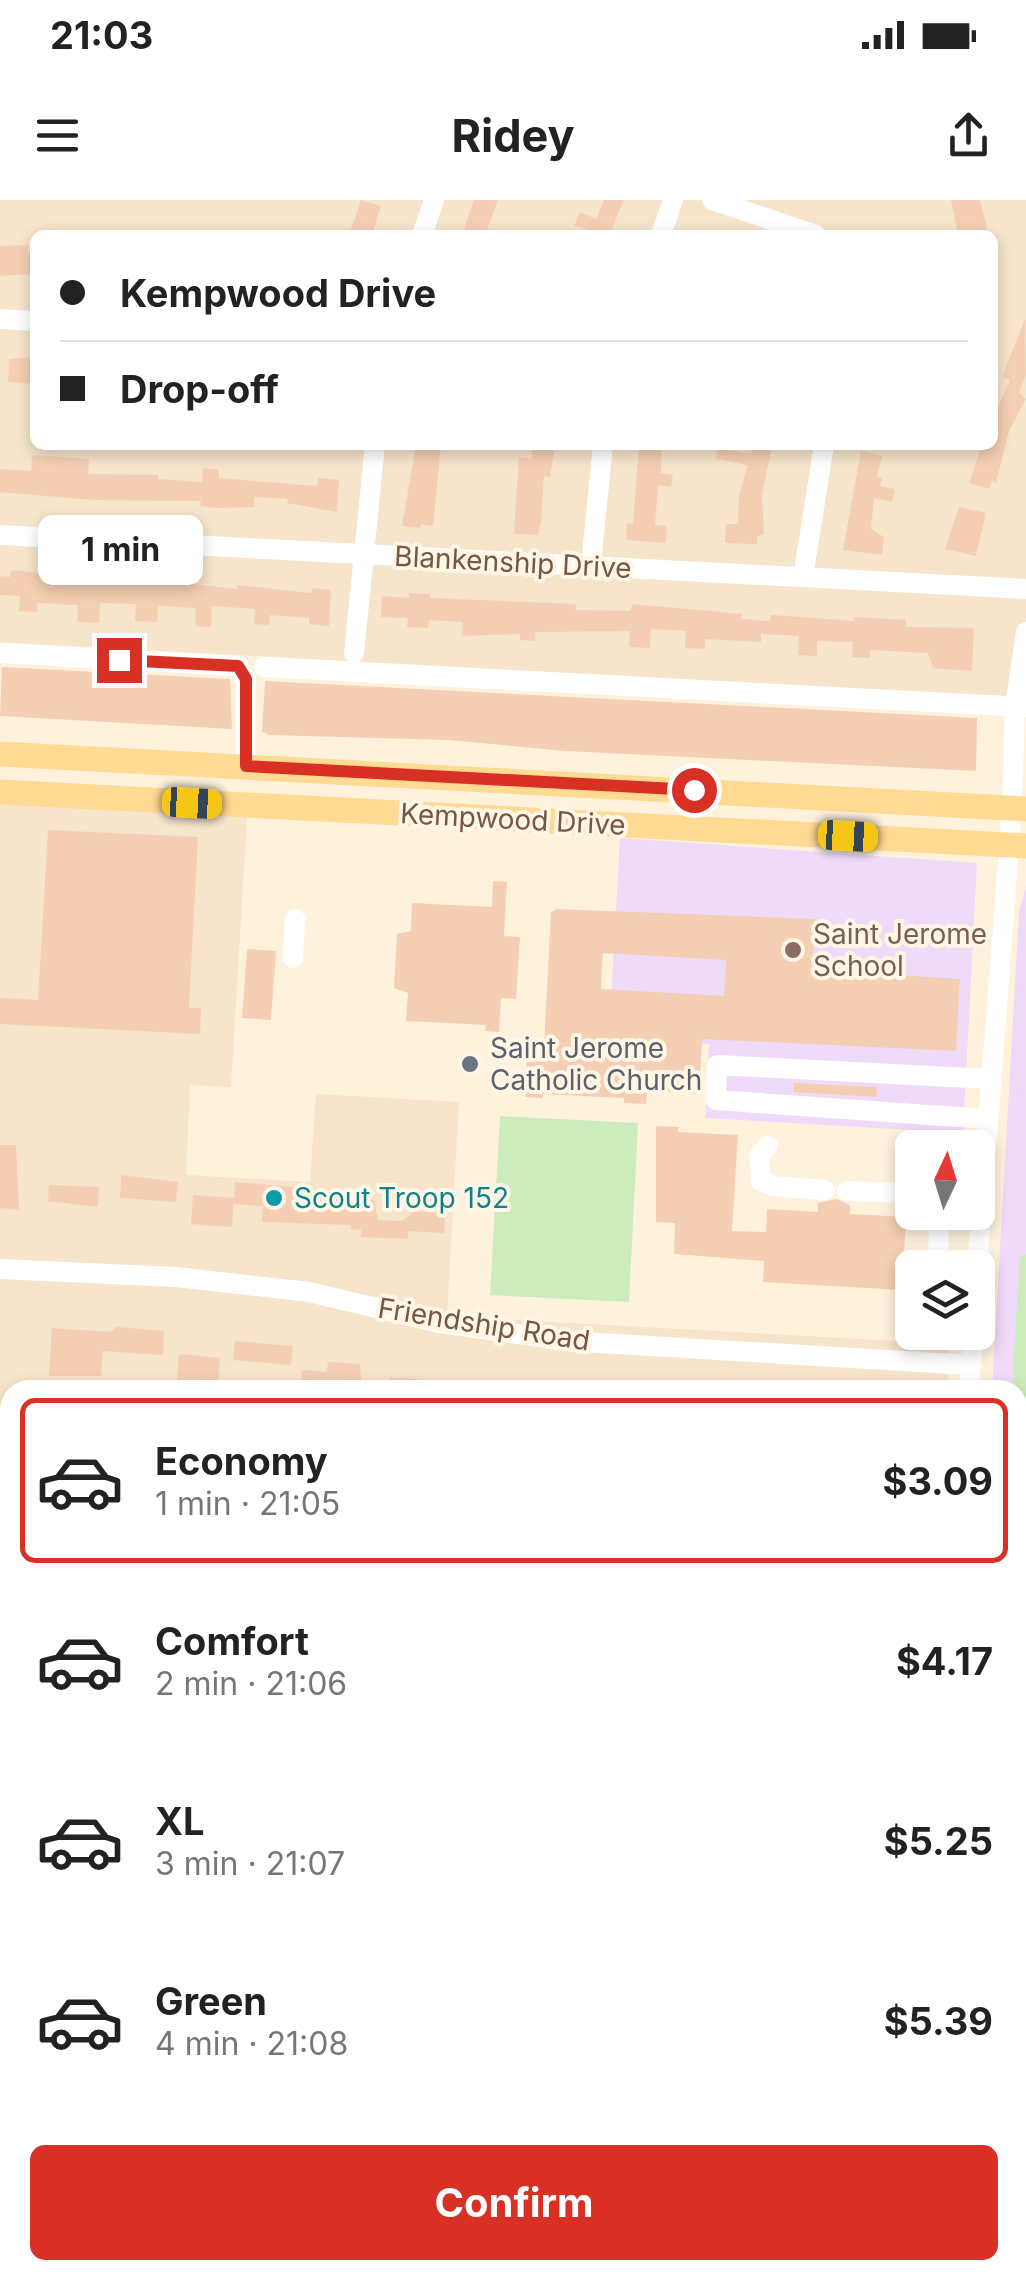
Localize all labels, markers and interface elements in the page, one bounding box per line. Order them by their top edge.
text: 21:03 [50,12,153,58]
icon: menu [30,108,85,163]
text: Ridey [451,108,575,163]
icon: share [941,108,996,163]
text: Kempwood Drive [120,270,436,316]
text: Drop-off [120,366,279,412]
callout: 1 min [36,515,202,585]
text: 1 min [81,530,160,569]
street label: Blankenship Drive [393,539,633,585]
route end [97,638,142,683]
route start [672,768,717,813]
car [161,786,223,820]
street label: Kempwood Drive [399,796,627,842]
car [817,819,879,853]
place label: Saint Jerome School [813,917,987,983]
marker: Saint Jerome School [782,939,804,961]
place label: Saint Jerome Catholic Church [490,1031,702,1097]
marker: Saint Jerome Catholic Church [459,1053,481,1075]
north arrow [895,1130,995,1230]
map controls [895,1130,995,1350]
place label: Scout Troop 152 [294,1181,509,1215]
marker: Scout Troop 152 [263,1187,285,1209]
button: layers [895,1250,995,1350]
street label: Friendship Road [376,1290,592,1358]
icon: car [35,1436,125,1526]
text: Economy [155,1438,328,1484]
text: $3.09 [883,1458,993,1504]
text: 1 min · 21:05 [155,1484,340,1523]
icon: car [35,1616,125,1706]
text: Comfort [155,1618,309,1664]
text: $4.17 [896,1638,993,1684]
text: 2 min · 21:06 [155,1664,347,1703]
icon: car [35,1796,125,1886]
text: XL [155,1798,205,1844]
text: $5.25 [884,1818,993,1864]
text: 3 min · 21:07 [155,1844,345,1883]
icon: car [35,1976,125,2066]
text: Green [155,1978,267,2024]
text: $5.39 [884,1998,993,2044]
text: 4 min · 21:08 [155,2024,348,2063]
button: Confirm [30,2145,998,2260]

